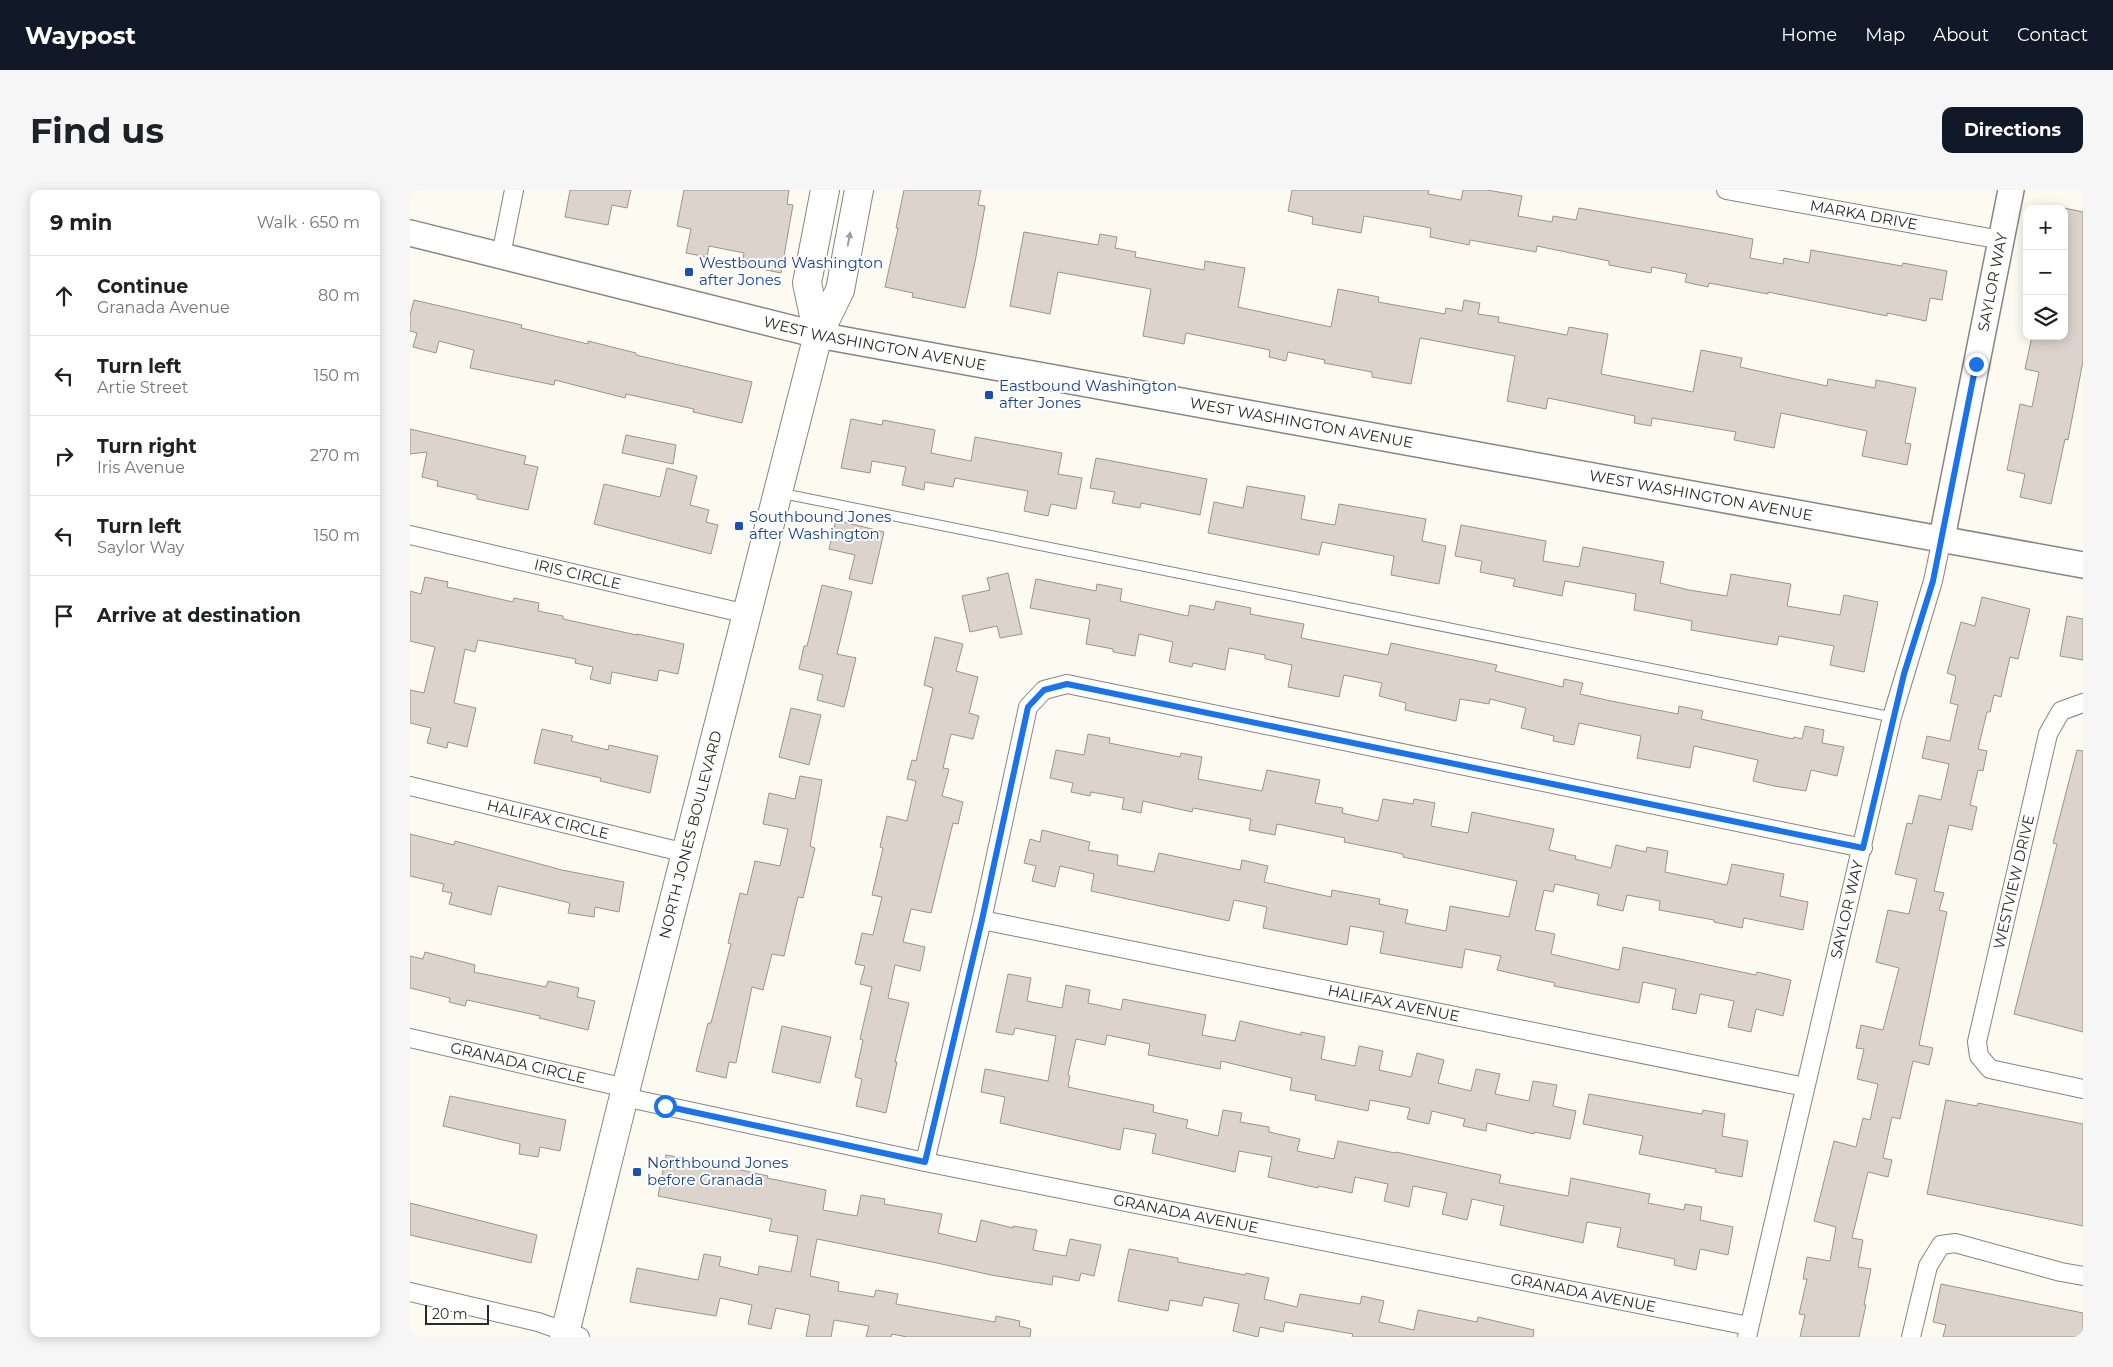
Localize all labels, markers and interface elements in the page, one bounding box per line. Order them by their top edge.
text: Waypost [25,21,136,50]
text: Home [1781,24,1837,46]
text: Map [1865,24,1905,46]
text: About [1933,24,1989,46]
text: Contact [2017,24,2088,46]
button: Directions [1942,107,2083,153]
text: Find us [30,109,164,152]
street label: MARKA DRIVE [1809,195,1919,234]
map controls [2023,205,2068,340]
button: + [2023,205,2068,250]
text: 9 min [50,210,112,235]
text: Walk · 650 m [257,213,360,232]
street label: SAYLOR WAY [1973,230,2011,333]
one-way arrow [846,231,854,247]
button: − [2023,250,2068,295]
place label: Westbound Washington after Jones [699,253,883,289]
marker: Westbound Washington after Jones [683,266,695,278]
text: Continue [97,275,188,298]
icon: ahead [50,282,78,310]
text: 80 m [318,286,360,305]
button: layers [2023,295,2068,340]
text: Granada Avenue [97,298,230,317]
street label: WEST WASHINGTON AVENUE [762,312,988,374]
route end [1965,353,1988,376]
text: Turn left [97,355,182,378]
icon: left [50,362,78,390]
text: 150 m [313,366,360,385]
place label: Eastbound Washington after Jones [999,376,1177,412]
text: Artie Street [97,378,188,397]
marker: Eastbound Washington after Jones [983,389,995,401]
street label: WEST WASHINGTON AVENUE [1188,393,1415,452]
text: Turn right [97,435,197,458]
icon: right [50,442,78,470]
text: 270 m [310,446,360,465]
text: Iris Avenue [97,458,185,477]
street label: WEST WASHINGTON AVENUE [1588,465,1814,525]
place label: Southbound Jones after Washington [749,507,891,543]
text: Turn left [97,515,182,538]
marker: Southbound Jones after Washington [733,520,745,532]
icon: left [50,522,78,550]
text: 150 m [313,526,360,545]
text: Saylor Way [97,538,184,557]
street label: IRIS CIRCLE [532,554,623,593]
icon: arrive [50,602,78,630]
text: Arrive at destination [97,604,301,627]
street label: NORTH JONES BOULEVARD [654,728,726,941]
street label: HALIFAX CIRCLE [485,795,611,843]
street label: WESTVIEW DRIVE [1989,813,2038,951]
street label: SAYLOR WAY [1826,858,1867,960]
street label: HALIFAX AVENUE [1326,980,1461,1026]
street label: GRANADA CIRCLE [449,1038,588,1087]
route start [654,1095,677,1118]
place label: Northbound Jones before Granada [647,1153,788,1189]
marker: Northbound Jones before Granada [631,1166,643,1178]
street label: GRANADA AVENUE [1112,1190,1260,1237]
street label: GRANADA AVENUE [1509,1269,1658,1316]
scale bar [425,1302,489,1325]
text: 20 m [432,1305,468,1323]

